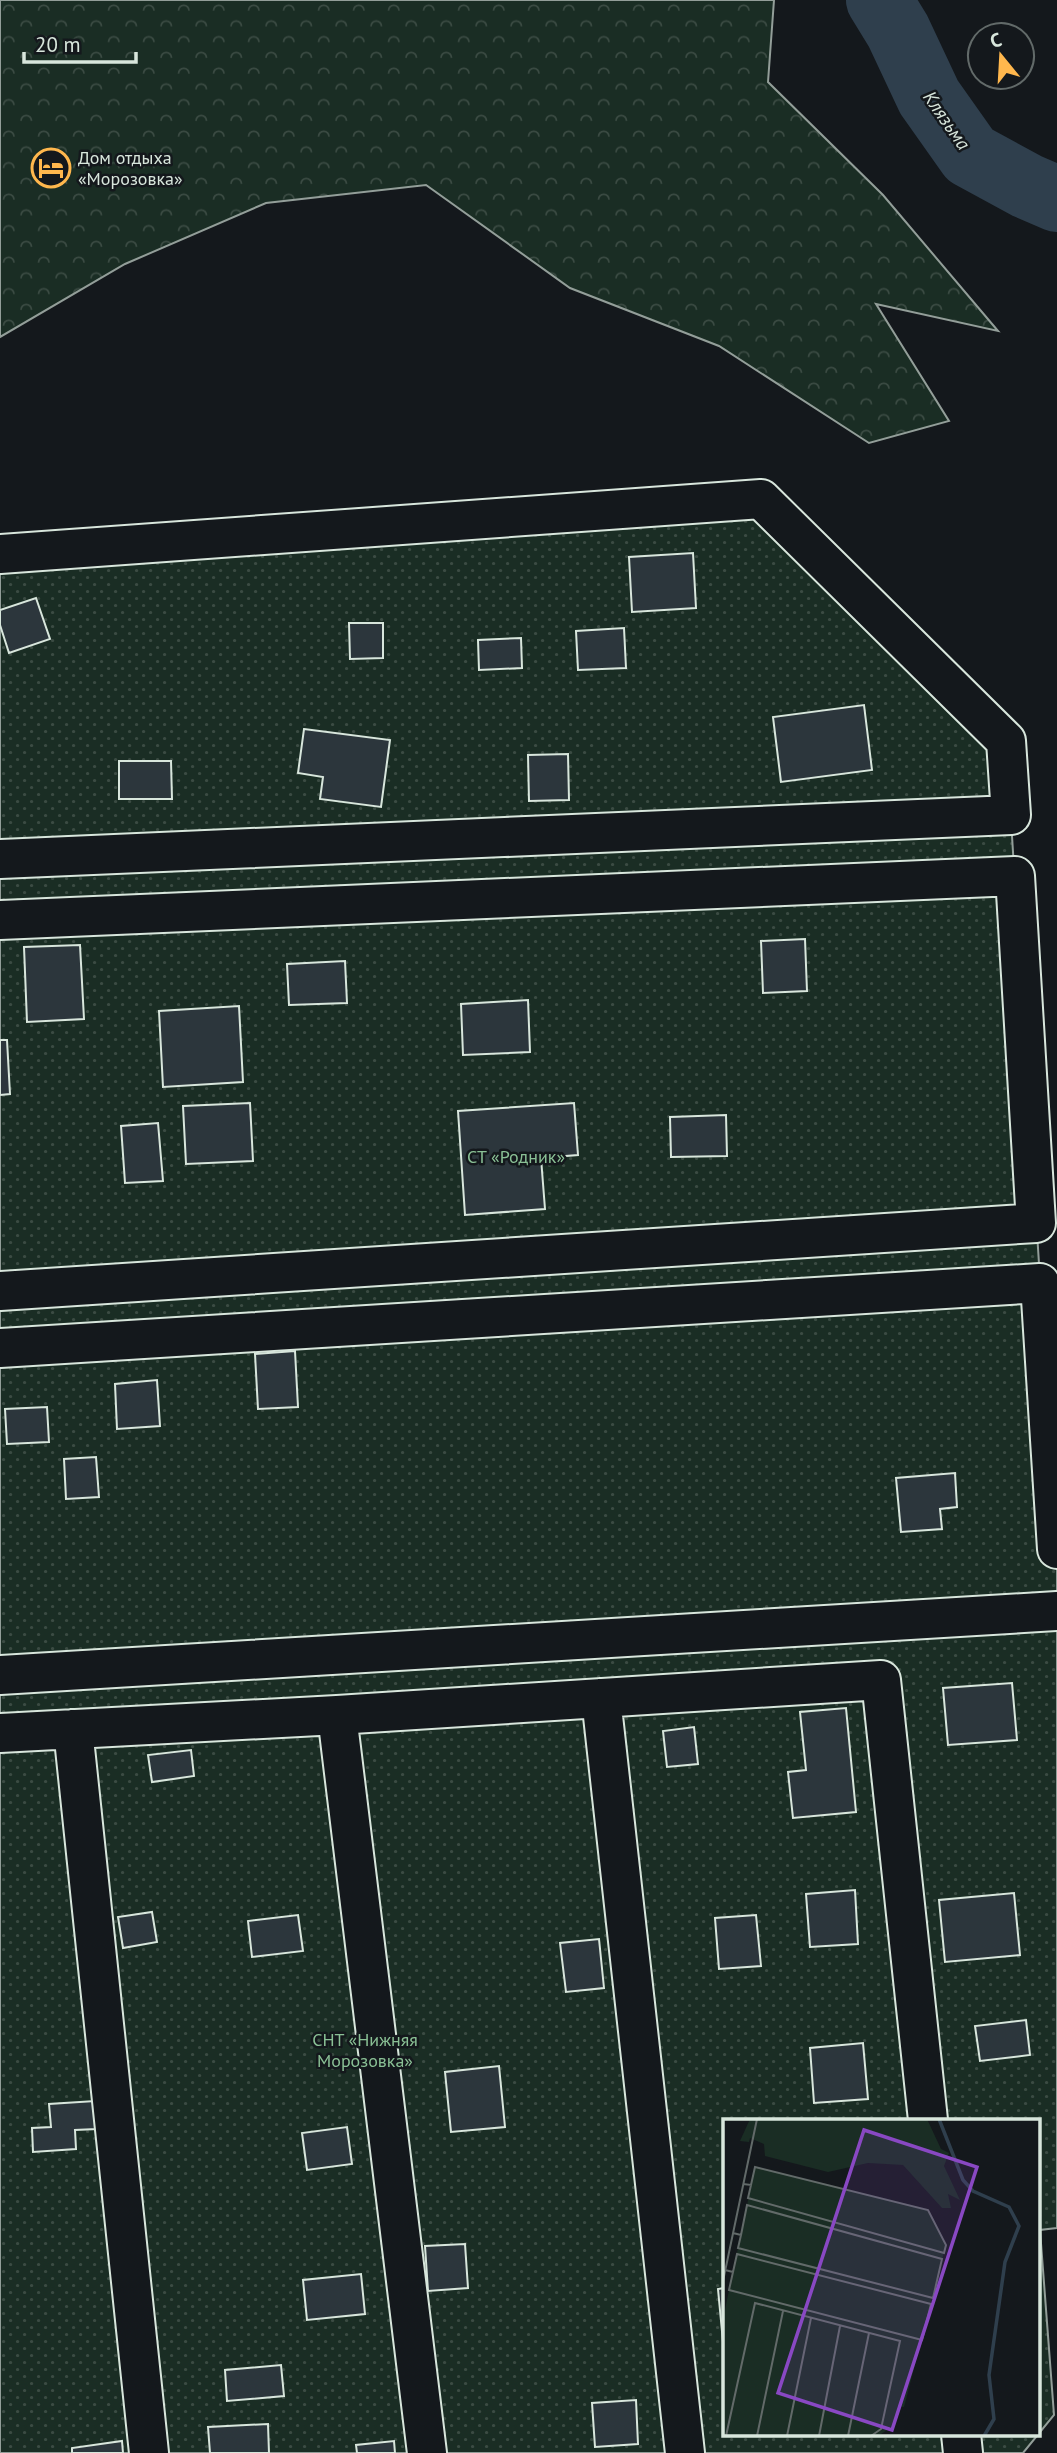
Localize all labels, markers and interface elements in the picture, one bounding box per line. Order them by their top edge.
scale bar [24,21,136,65]
north arrow [966,21,1036,91]
text: С [987,27,1005,53]
text: 20 m [35,31,81,58]
water label: Клязьма [918,86,976,155]
place label: Дом отдыха «Морозовка» [78,146,183,190]
hotel icon: Дом отдыха «Морозовка» [30,147,72,189]
park label: СТ «Родник» [467,1145,565,1168]
park label: СНТ «Нижняя Морозовка» [312,2028,418,2072]
inset map [723,2119,1040,2436]

